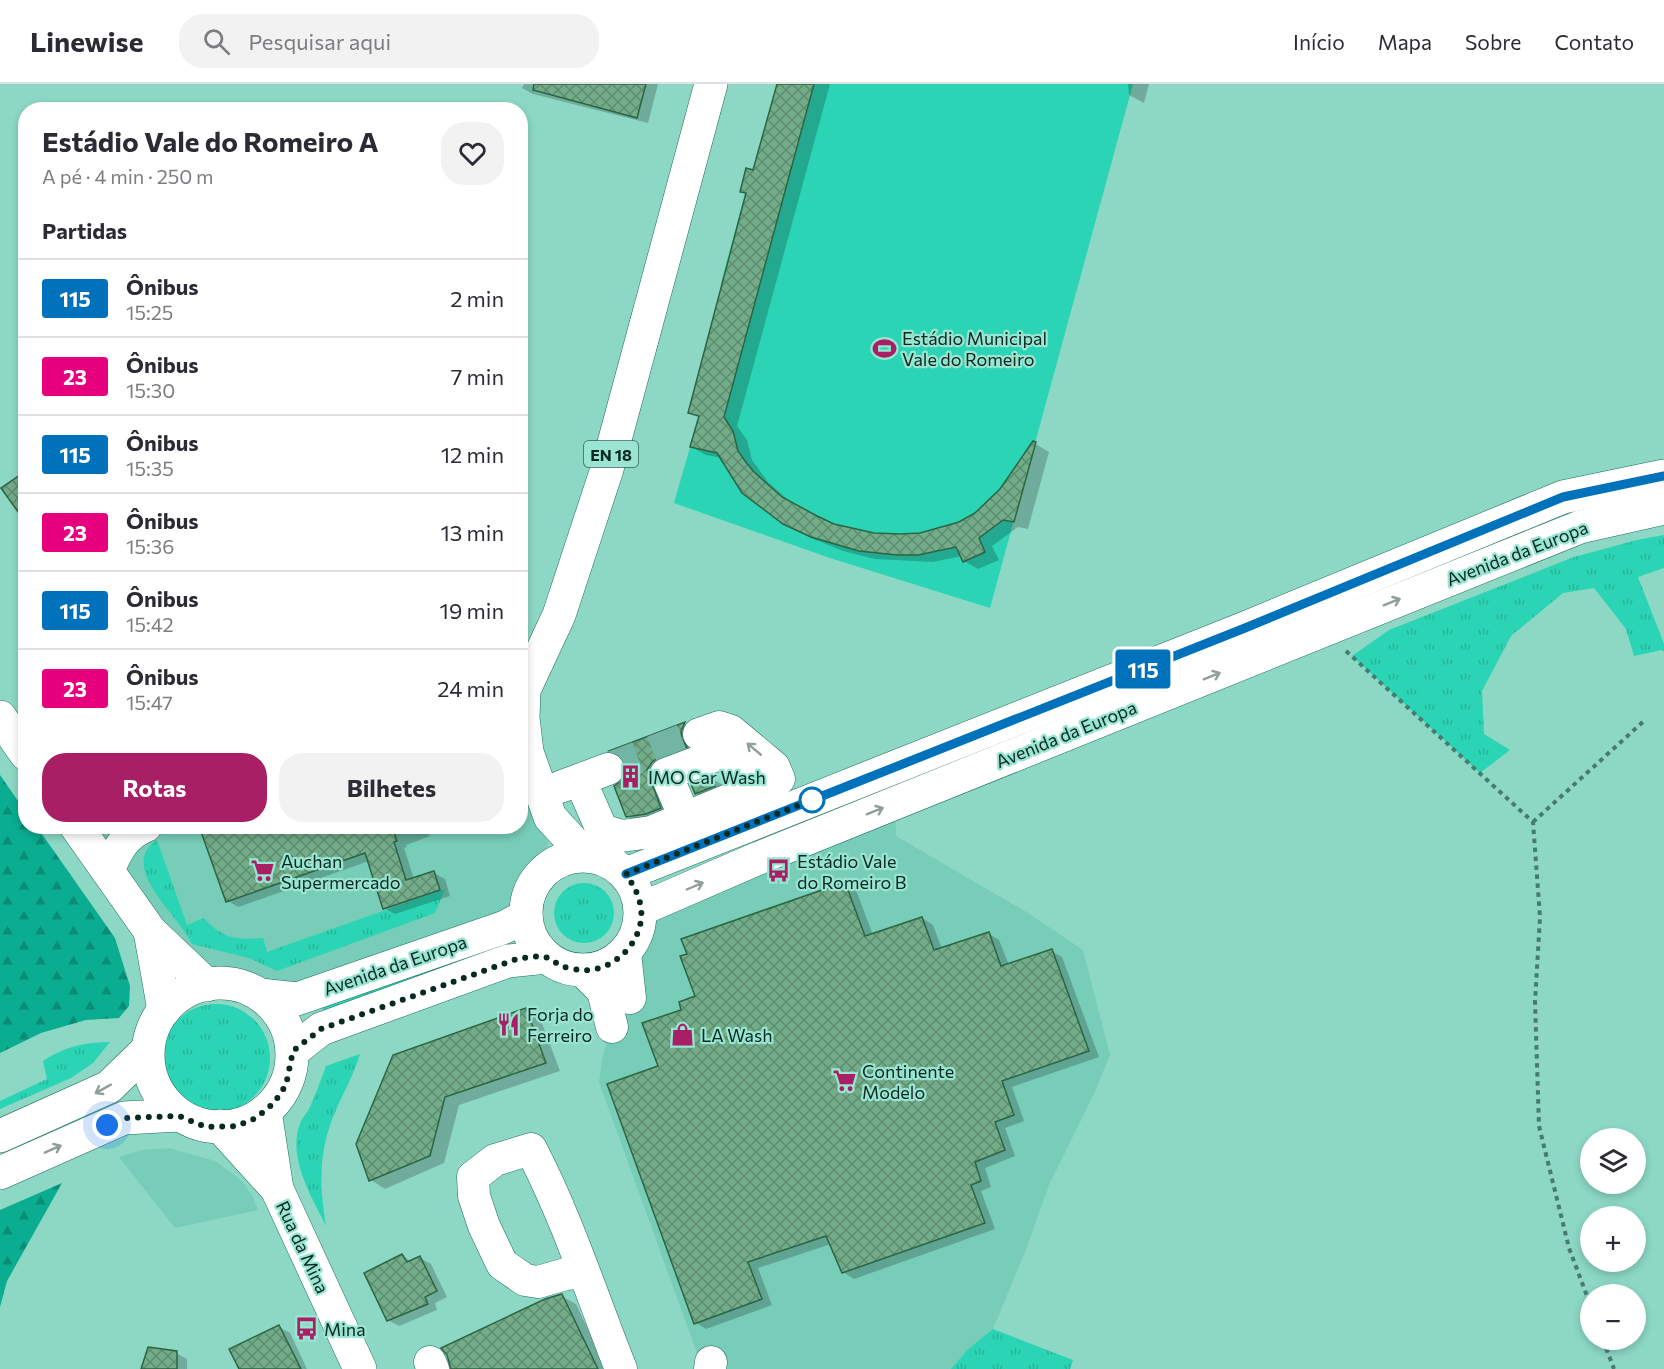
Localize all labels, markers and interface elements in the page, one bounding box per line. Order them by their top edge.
search box [179,14,599,68]
text: Linewise [30,24,143,58]
icon: search [200,25,233,58]
text: Pesquisar aqui [248,28,391,55]
text: Início [1293,29,1345,54]
text: Mapa [1378,29,1432,54]
text: Sobre [1465,29,1521,54]
text: Contato [1554,29,1634,54]
button: heart [441,122,504,185]
text: Estádio Vale do Romeiro A [42,124,379,158]
text: A pé · 4 min · 250 m [42,164,214,188]
text: Partidas [42,217,127,244]
text: Ônibus [126,273,199,300]
text: 2 min [450,285,504,312]
text: 115 [59,286,91,311]
text: 15:25 [126,300,173,324]
place label: Estádio Municipal Vale do Romeiro [902,327,1047,370]
sports icon: Estádio Municipal Vale do Romeiro [871,335,897,361]
text: Ônibus [126,351,199,378]
text: 7 min [451,363,504,390]
text: 23 [63,364,87,389]
text: 15:30 [126,378,175,402]
text: Ônibus [126,429,199,456]
text: 12 min [441,441,504,468]
road number: EN 18 [584,441,638,467]
text: 115 [59,442,91,467]
text: 15:35 [126,456,174,480]
text: Ônibus [126,507,199,534]
street label: Avenida da Europa [1443,516,1591,590]
text: 13 min [440,519,504,546]
text: 23 [63,520,87,545]
text: 15:36 [126,534,174,558]
text: Ônibus [126,585,199,612]
one-way arrow [1382,596,1401,607]
text: 19 min [440,597,504,624]
text: 115 [59,598,91,623]
text: 15:42 [126,612,174,636]
line badge: 115 [1108,650,1178,688]
text: 115 [1127,657,1159,682]
text: Ônibus [126,663,199,690]
one-way arrow [1202,670,1220,681]
text: 24 min [437,675,504,702]
text: 23 [63,676,87,701]
text: 15:47 [126,690,173,714]
street label: Avenida da Europa [992,696,1140,772]
one-way arrow [747,742,762,756]
button: Rotas [42,753,267,822]
button: Bilhetes [279,753,504,822]
building icon: IMO Car Wash [617,764,643,790]
place label: IMO Car Wash [648,766,766,788]
unlabelled marker [799,787,825,813]
one-way arrow [865,805,884,816]
place label: Auchan Supermercado [281,850,401,893]
place label: Estádio Vale do Romeiro B [797,850,906,893]
supermarket icon: Auchan Supermercado [250,858,276,884]
bus stop icon: Estádio Vale do Romeiro B [766,858,792,884]
one-way arrow [685,880,703,891]
street label: Avenida da Europa [320,930,470,1000]
place label: Forja do Ferreiro [527,1003,593,1046]
restaurant icon: Forja do Ferreiro [496,1011,522,1037]
shop icon: LA Wash [670,1022,696,1048]
place label: LA Wash [701,1024,773,1046]
place label: Continente Modelo [862,1060,954,1103]
supermarket icon: Continente Modelo [831,1068,857,1094]
one-way arrow [95,1083,112,1095]
your location [92,1110,122,1140]
map controls [1580,1128,1646,1350]
button: layers [1580,1128,1646,1194]
one-way arrow [44,1143,62,1154]
street label: Rua da Mina [272,1197,334,1297]
button: + [1580,1206,1646,1272]
button: − [1580,1284,1646,1350]
bus stop icon: Mina [293,1316,319,1342]
place label: Mina [324,1318,366,1340]

